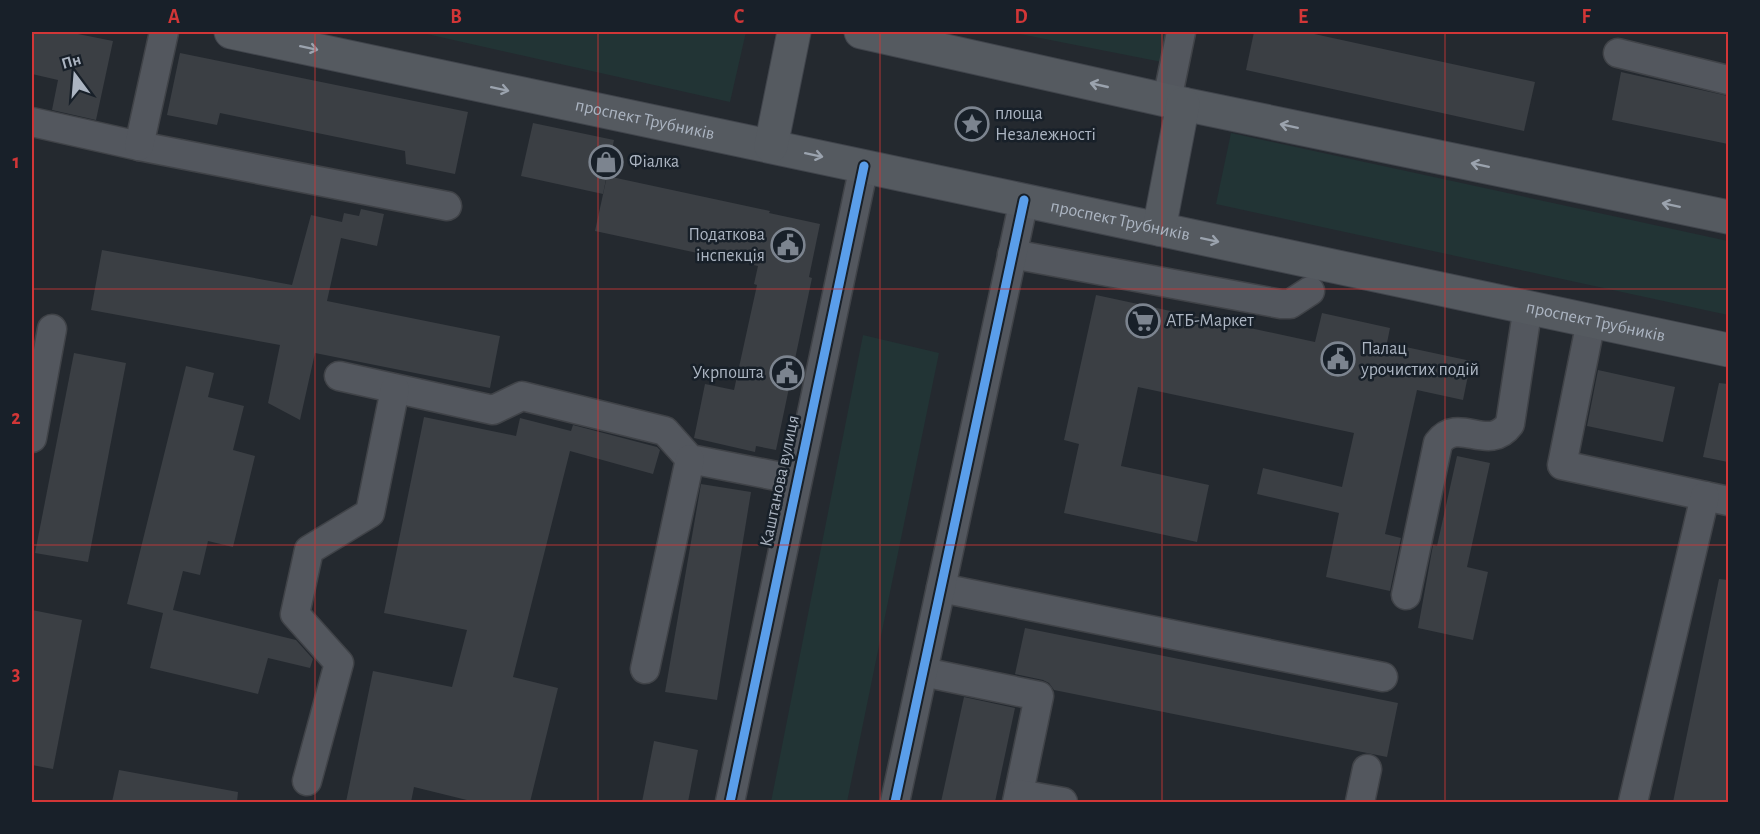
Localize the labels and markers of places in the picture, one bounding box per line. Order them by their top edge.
place label: площа Незалежності [995,105,1096,144]
place icon: площа Незалежності [954,106,990,142]
shop icon: Фіалка [588,144,624,180]
place label: Фіалка [629,153,679,171]
place label: Податкова інспекція [688,226,765,265]
public building icon: Податкова інспекція [770,227,806,263]
supermarket icon: АТБ-Маркет [1125,303,1161,339]
place label: АТБ-Маркет [1166,312,1254,330]
place label: Палац урочистих подій [1360,340,1479,379]
public building icon: Палац урочистих подій [1320,341,1356,377]
public building icon: Укрпошта [769,355,805,391]
place label: Укрпошта [692,364,764,382]

